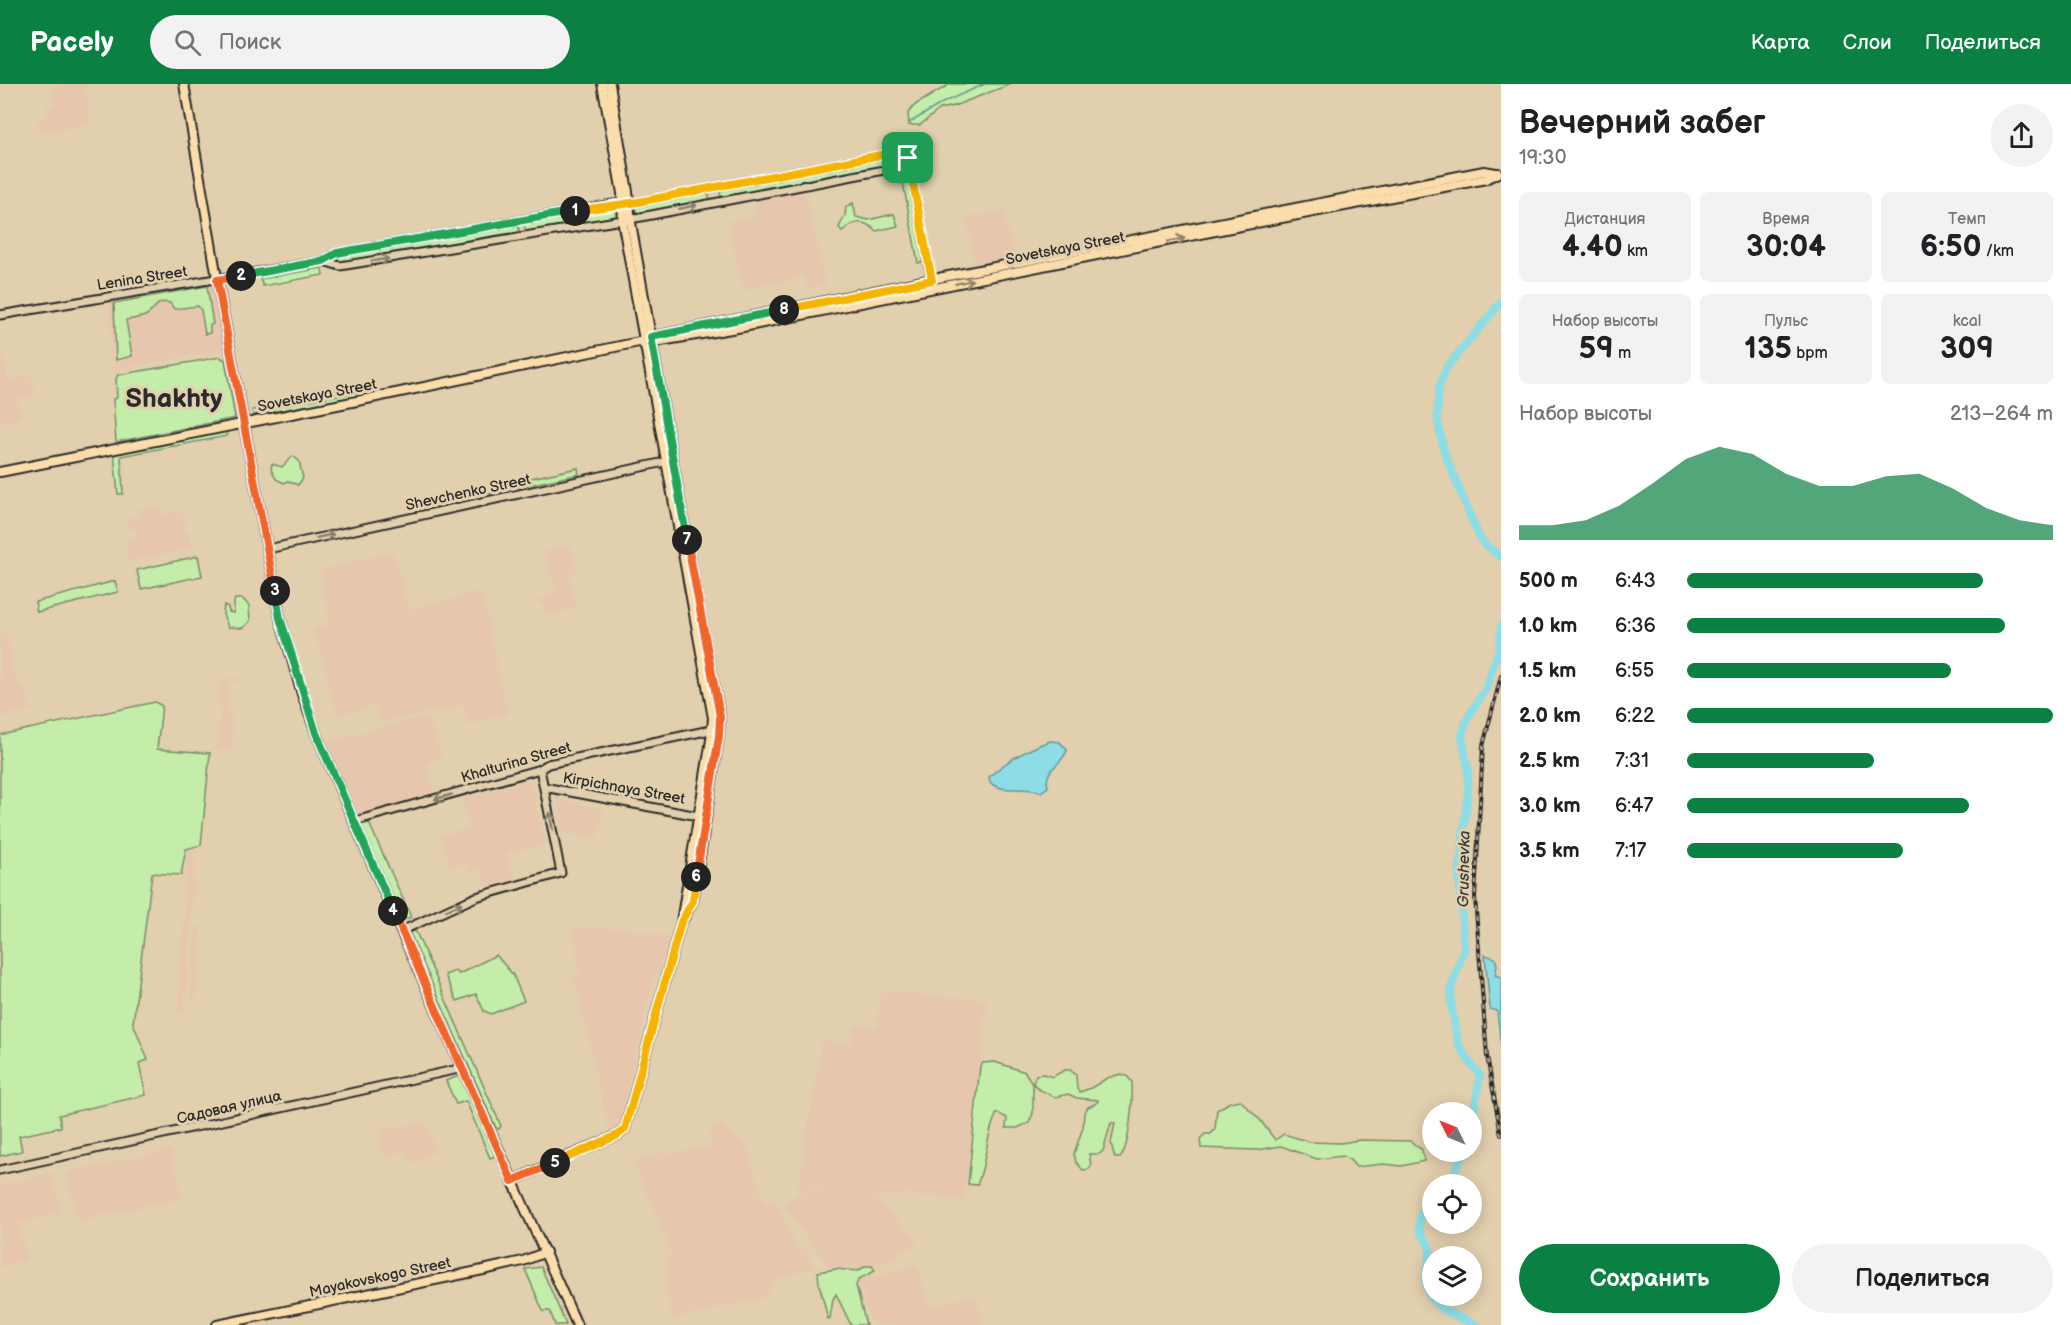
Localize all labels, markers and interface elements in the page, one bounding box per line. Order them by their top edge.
search box [150,15,570,69]
text: Pacely [30,26,114,59]
icon: search [171,26,204,59]
text: Поиск [219,29,281,56]
text: Карта [1751,30,1810,55]
text: Слои [1843,30,1892,55]
text: Поделиться [1925,30,2041,55]
text: Вечерний забег [1519,103,1766,143]
button: share [1990,104,2053,167]
pin [882,132,933,183]
icon: arrive [891,141,924,174]
text: 19:30 [1519,146,1566,170]
pin: 1 [560,196,590,226]
text: 1 [572,201,578,220]
one-way arrow [678,201,697,212]
text: Дистанция [1565,210,1645,229]
text: Время [1762,210,1810,229]
text: Темп [1948,210,1986,229]
street label: Sovetskaya Street [1004,228,1127,269]
text: 4.40 [1562,229,1623,265]
text: 30:04 [1746,229,1826,265]
text: 6:50 [1920,229,1981,265]
one-way arrow [1165,234,1185,245]
text: km [1623,242,1648,261]
text: /km [1981,242,2014,261]
one-way arrow [370,254,389,265]
pin: 2 [226,261,256,291]
street label: Lenina Street [96,262,189,295]
text: 2 [236,266,246,285]
one-way arrow [954,276,973,287]
pin: 8 [769,295,799,325]
text: 8 [779,300,789,319]
text: Набор высоты [1552,312,1658,331]
text: Пульс [1764,312,1808,331]
text: kcal [1953,312,1981,331]
text: 59 [1579,331,1614,367]
text: 135 [1744,331,1792,367]
text: 309 [1940,331,1994,367]
text: m [1614,344,1631,363]
text: bpm [1792,344,1828,363]
street label: Sovetskaya Street [256,375,379,416]
district label: Shakhty [126,383,223,415]
text: Набор высоты [1519,402,1652,426]
text: 213–264 m [1950,402,2053,426]
street label: Shevchenko Street [404,470,533,515]
pin: 7 [672,525,702,555]
one-way arrow [314,530,334,541]
text: 7 [683,530,691,549]
text: 500 m [1519,569,1578,593]
text: 6:43 [1615,569,1656,593]
pin: 3 [260,576,290,606]
text: 3 [270,581,280,600]
text: 1.0 km [1519,614,1577,638]
text: 6:36 [1615,614,1656,638]
text: 1.5 km [1519,659,1576,683]
text: 6:55 [1615,659,1654,683]
text: 2.0 km [1519,704,1581,728]
text: 6:22 [1615,704,1655,728]
street label: Khalturina Street [459,738,574,787]
text: 2.5 km [1519,749,1580,773]
text: 7:31 [1615,749,1649,773]
street label: Kirpichnaya Street [561,768,687,809]
one-way arrow [434,792,453,803]
text: 3.0 km [1519,794,1580,818]
text: 6:47 [1615,794,1653,818]
one-way arrow [545,812,556,831]
water label: Grushevka [1454,830,1475,908]
text: 3.5 km [1519,839,1580,863]
text: 7:17 [1615,839,1646,863]
pin: 6 [681,862,711,892]
text: 6 [691,867,701,886]
pin: 4 [378,896,408,926]
one-way arrow [445,900,463,912]
text: 4 [388,901,398,920]
street label: Садовая улица [175,1086,283,1129]
north arrow [1422,1102,1482,1162]
map controls [1422,1102,1482,1306]
pin: 5 [540,1148,570,1178]
text: 5 [550,1153,560,1172]
button: locate [1422,1174,1482,1234]
button: Сохранить [1519,1244,1780,1313]
button: Поделиться [1792,1244,2053,1313]
button: layers [1422,1246,1482,1306]
street label: Mayakovskogo Street [308,1253,453,1302]

